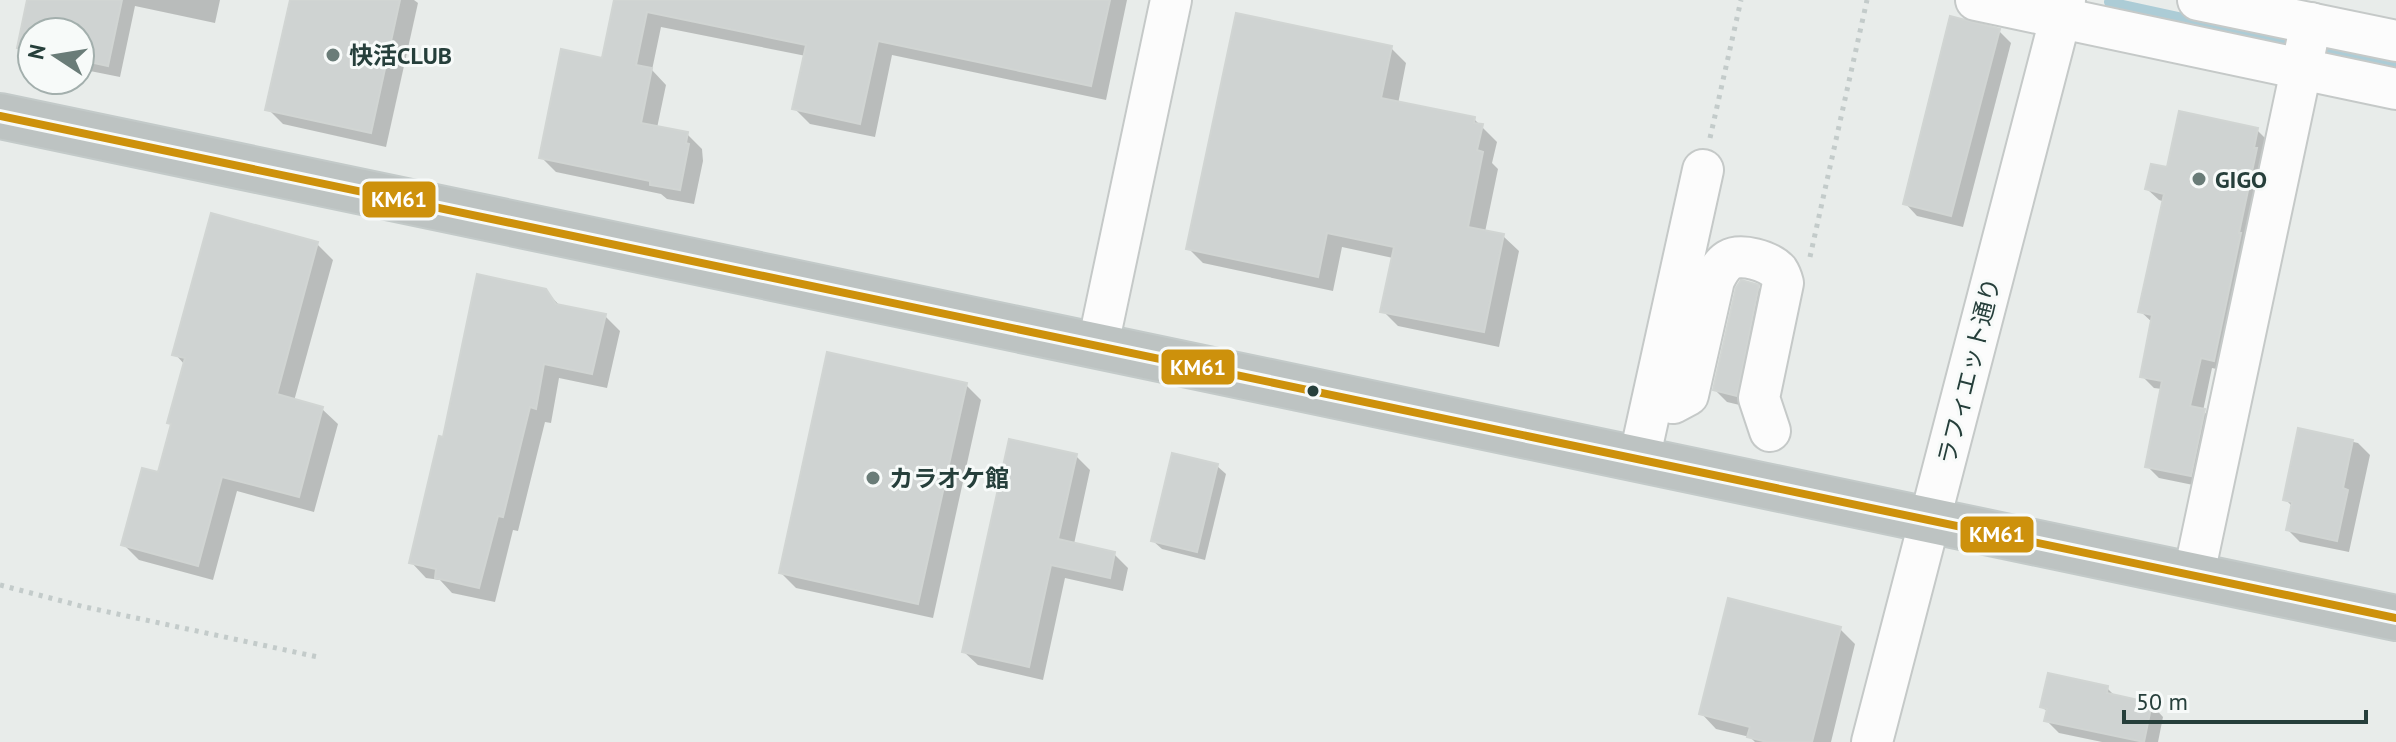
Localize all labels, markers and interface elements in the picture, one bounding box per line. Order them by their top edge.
north arrow [16,16,96,96]
place label: 快活CLUB [349,40,452,71]
text: N [21,42,52,62]
marker: 快活CLUB [324,46,342,64]
place label: GIGO [2215,164,2267,195]
marker: GIGO [2190,170,2208,188]
line badge: KM61 [361,180,437,219]
text: KM61 [371,185,427,213]
street label: ラフィエット通り [1931,274,2007,468]
line badge: KM61 [1160,348,1236,386]
text: KM61 [1170,353,1226,381]
unlabelled marker [1305,383,1321,399]
place label: カラオケ館 [889,463,1009,494]
marker: カラオケ館 [864,469,882,487]
line badge: KM61 [1959,515,2035,554]
text: KM61 [1969,520,2025,548]
scale bar [2124,674,2366,724]
text: 50 m [2136,686,2188,717]

